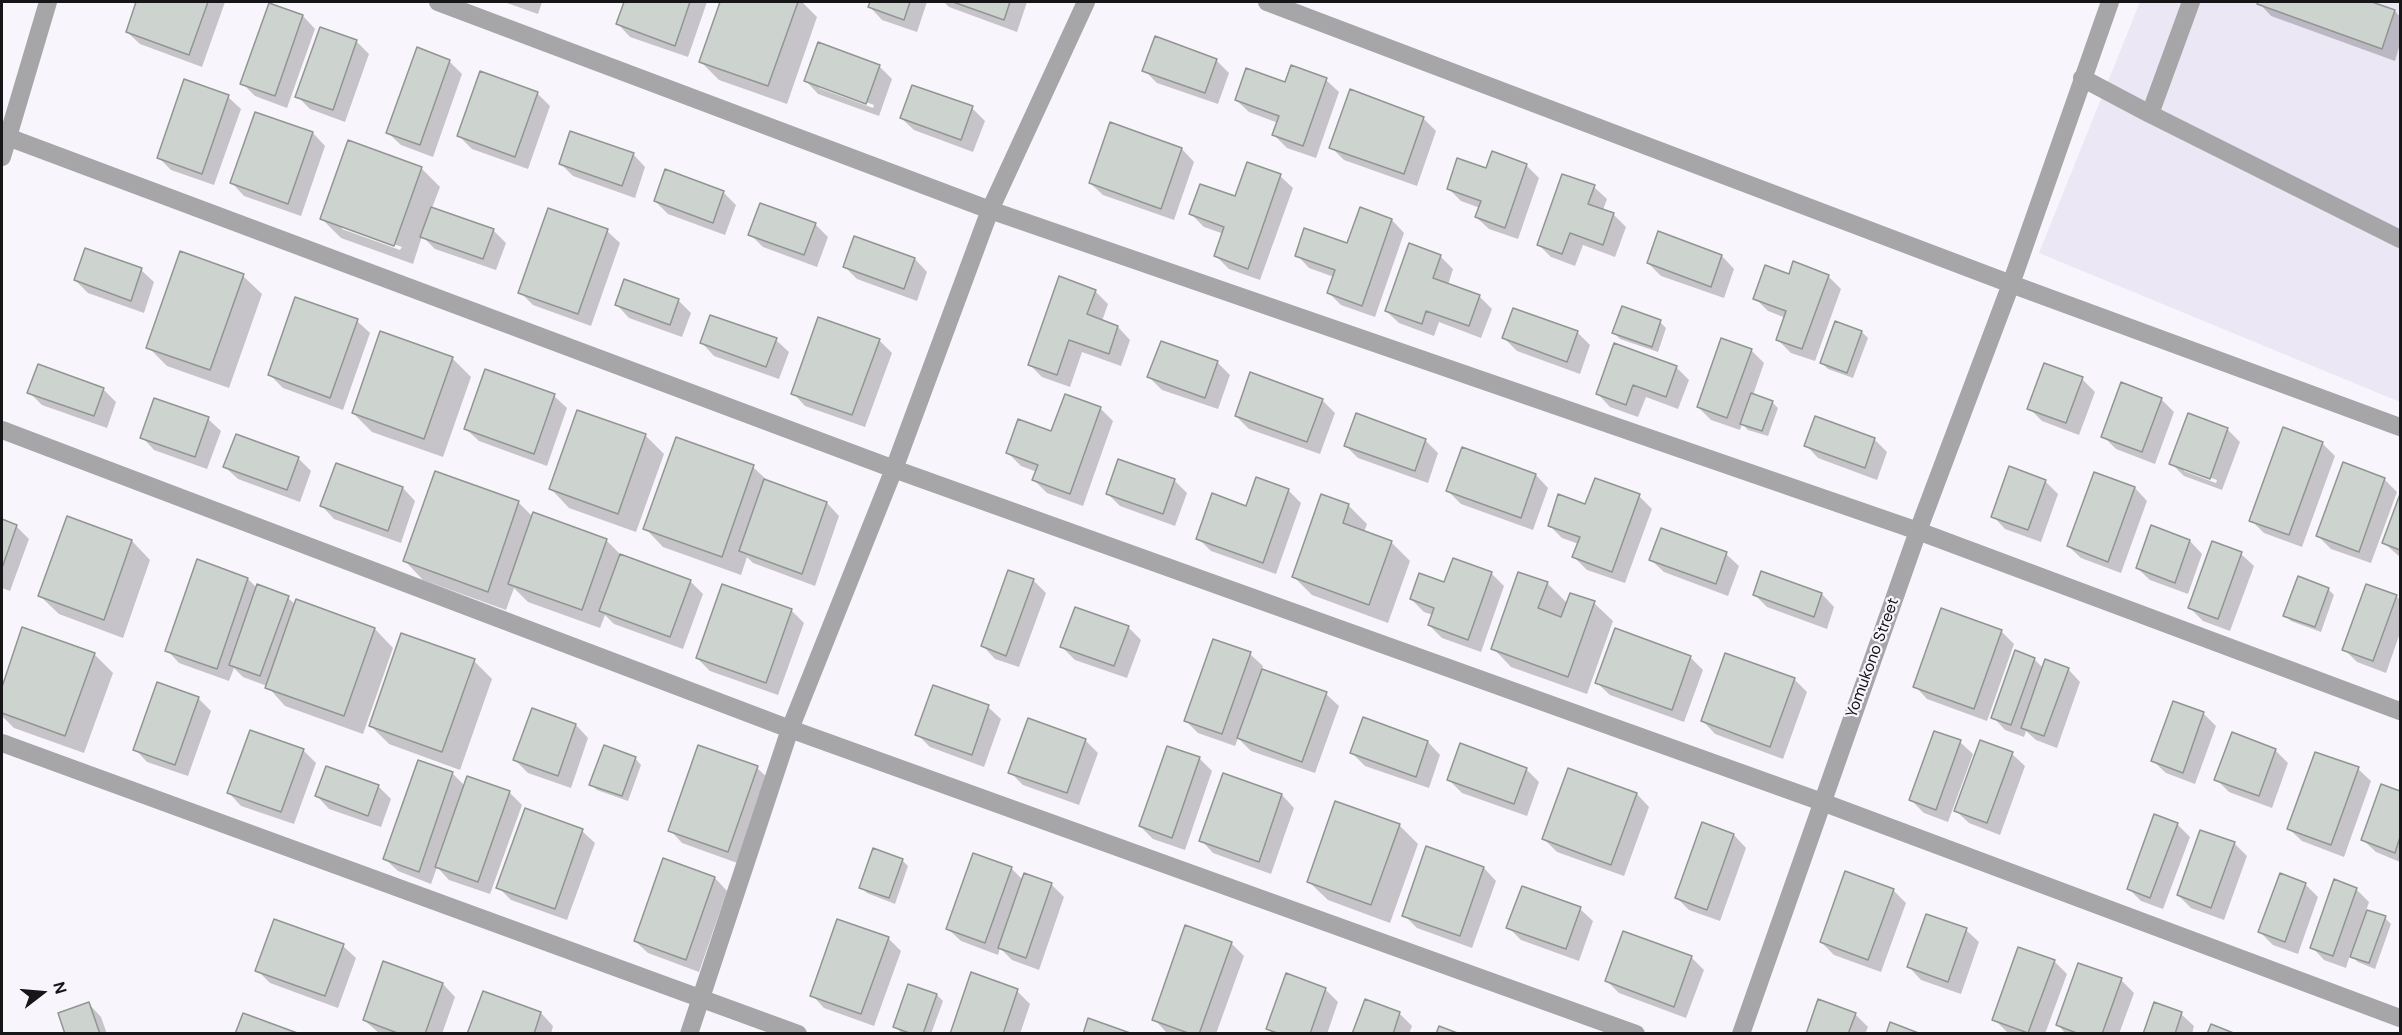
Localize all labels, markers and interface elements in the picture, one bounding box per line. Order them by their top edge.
street label: Yomukono Street [1842,595,1904,721]
north arrow [12,963,72,1023]
text: N [48,979,71,996]

